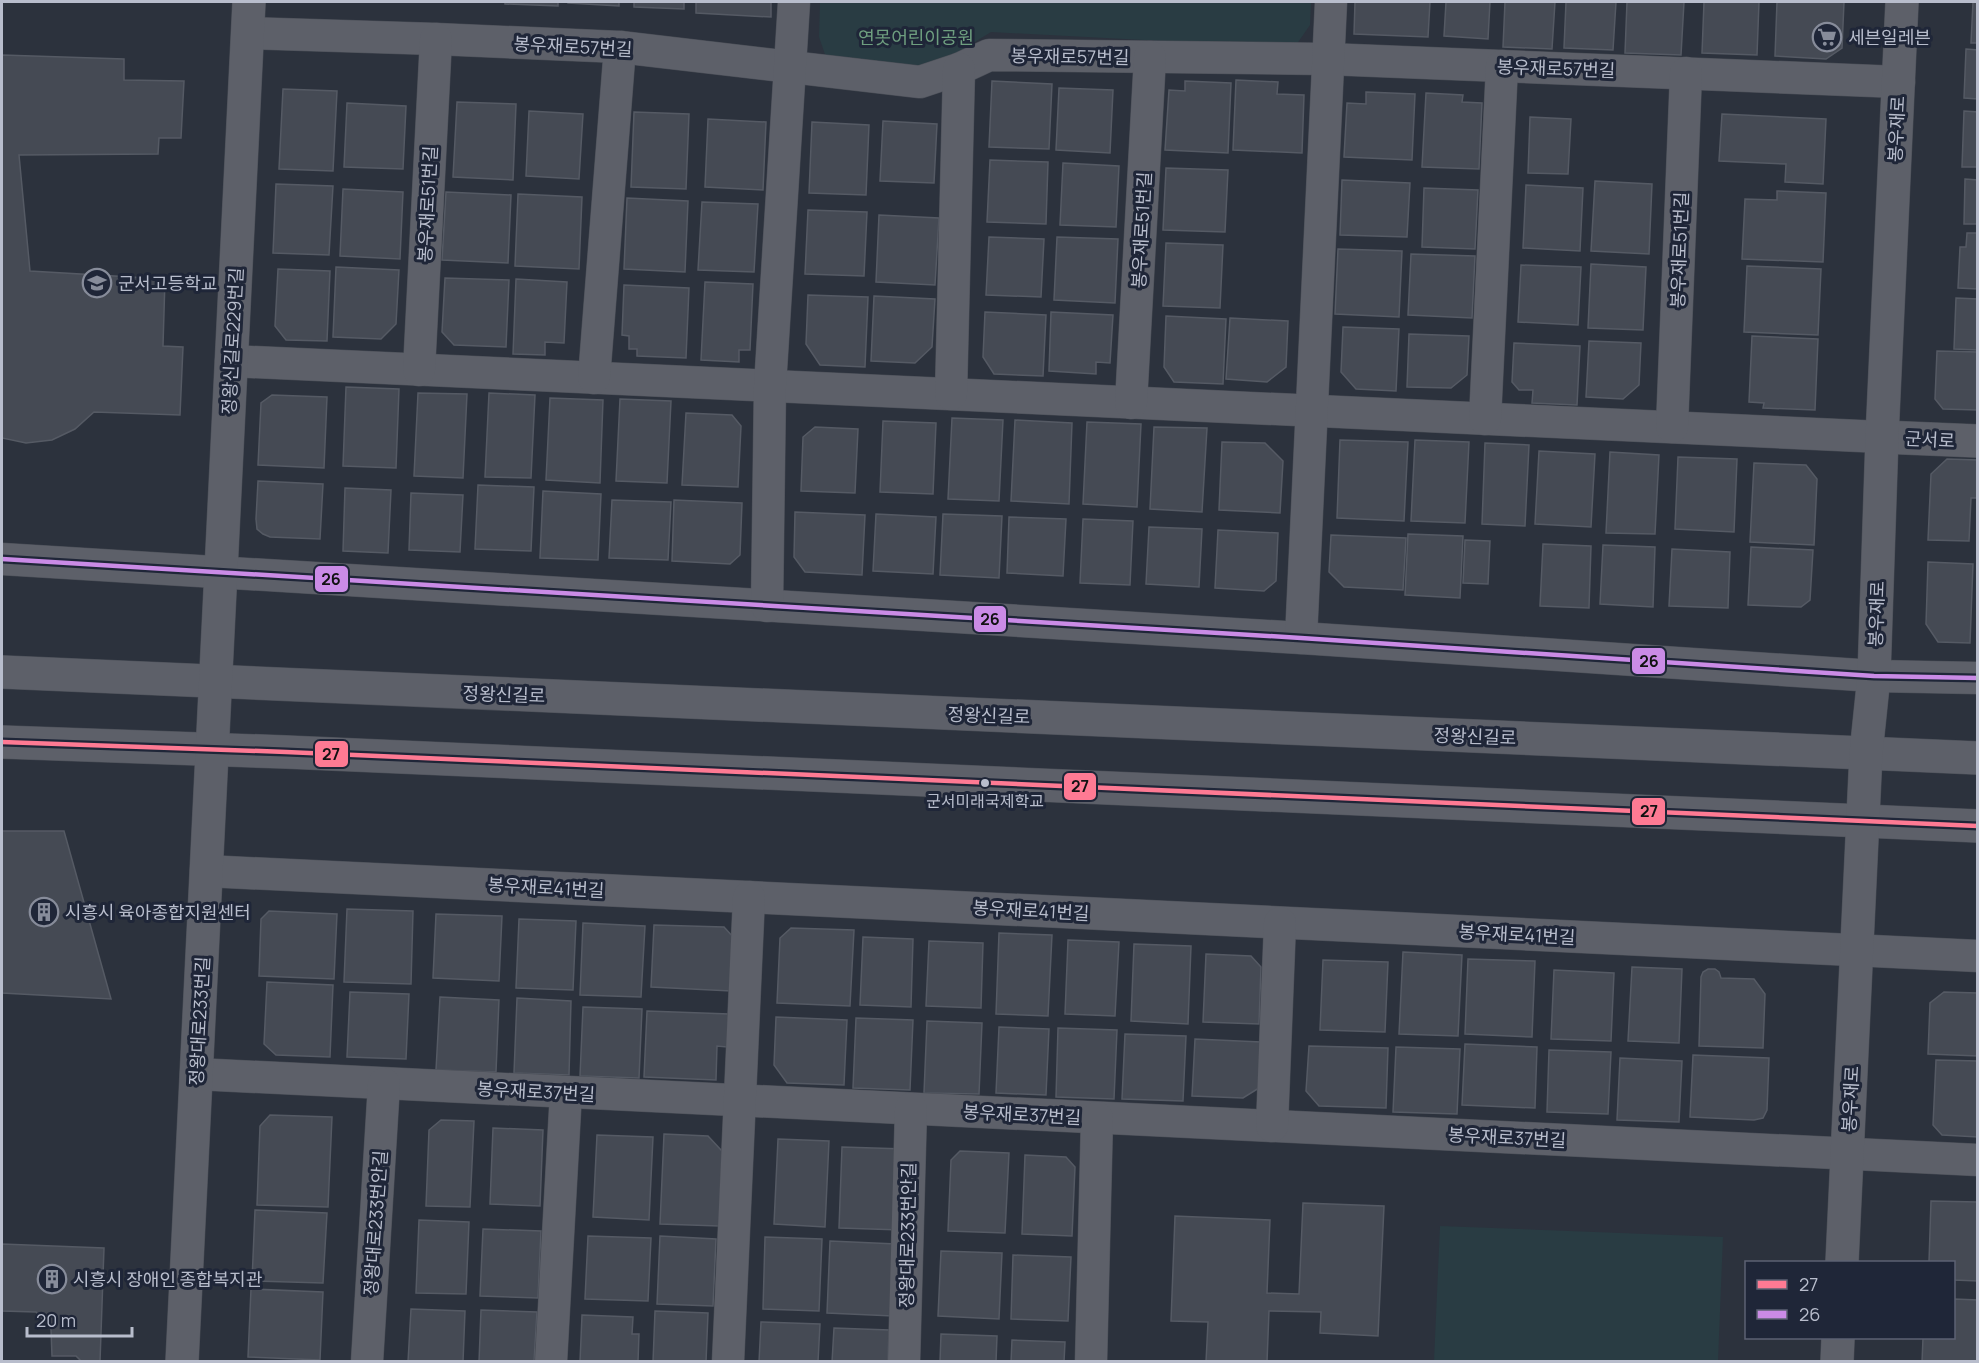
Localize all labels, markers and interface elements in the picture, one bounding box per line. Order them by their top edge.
supermarket icon: 세븐일레븐 [1811,21,1843,53]
park label: 연못어린이공원 [858,25,974,49]
place label: 세븐일레븐 [1848,25,1931,49]
street label: 봉우재로57번길 [513,31,633,61]
street label: 봉우재로57번길 [1010,43,1130,69]
street label: 봉우재로57번길 [1496,54,1616,82]
street label: 봉우재로 [1882,95,1910,163]
street label: 봉우재로51번길 [412,145,442,263]
street label: 봉우재로51번길 [1126,171,1156,289]
street label: 봉우재로51번길 [1665,191,1693,309]
school or university icon: 군서고등학교 [81,267,113,299]
street label: 정왕신길로229번길 [216,267,248,415]
place label: 군서고등학교 [118,271,217,295]
street label: 군서로 [1905,426,1955,452]
line badge: 26 [314,565,349,593]
text: 26 [321,568,341,590]
street label: 봉우재로 [1863,580,1889,648]
line badge: 26 [973,605,1007,633]
text: 26 [980,608,1000,630]
line badge: 26 [1631,647,1666,675]
text: 26 [1639,650,1659,672]
street label: 정왕신길로 [462,681,546,707]
street label: 정왕신길로 [947,702,1031,728]
street label: 정왕신길로 [1433,723,1517,749]
line badge: 27 [314,740,349,768]
text: 27 [322,743,340,765]
line badge: 27 [1063,772,1097,801]
text: 27 [1071,775,1089,797]
marker: 군서미래국제학교 [979,777,991,789]
place label: 군서미래국제학교 [926,790,1044,812]
line badge: 27 [1631,797,1666,826]
text: 27 [1640,800,1658,822]
street label: 봉우재로41번길 [487,872,605,902]
street label: 봉우재로41번길 [972,895,1090,925]
building icon: 시흥시 육아종합지원센터 [28,896,60,928]
place label: 시흥시 육아종합지원센터 [65,900,251,924]
street label: 봉우재로41번길 [1458,919,1576,949]
street label: 정왕대로233번길 [184,956,214,1086]
street label: 봉우재로 [1836,1065,1864,1133]
street label: 봉우재로37번길 [476,1076,596,1106]
street label: 봉우재로37번길 [962,1099,1082,1129]
street label: 봉우재로37번길 [1447,1122,1567,1152]
street label: 정왕대로233번안길 [358,1149,392,1297]
street label: 정왕대로233번안길 [894,1162,920,1308]
legend [1745,1261,1955,1339]
building icon: 시흥시 장애인 종합복지관 [36,1263,68,1295]
place label: 시흥시 장애인 종합복지관 [73,1267,263,1291]
text: 27 [1799,1272,1818,1296]
scale bar [27,1300,132,1338]
text: 26 [1799,1302,1820,1326]
text: 20 m [36,1308,76,1332]

